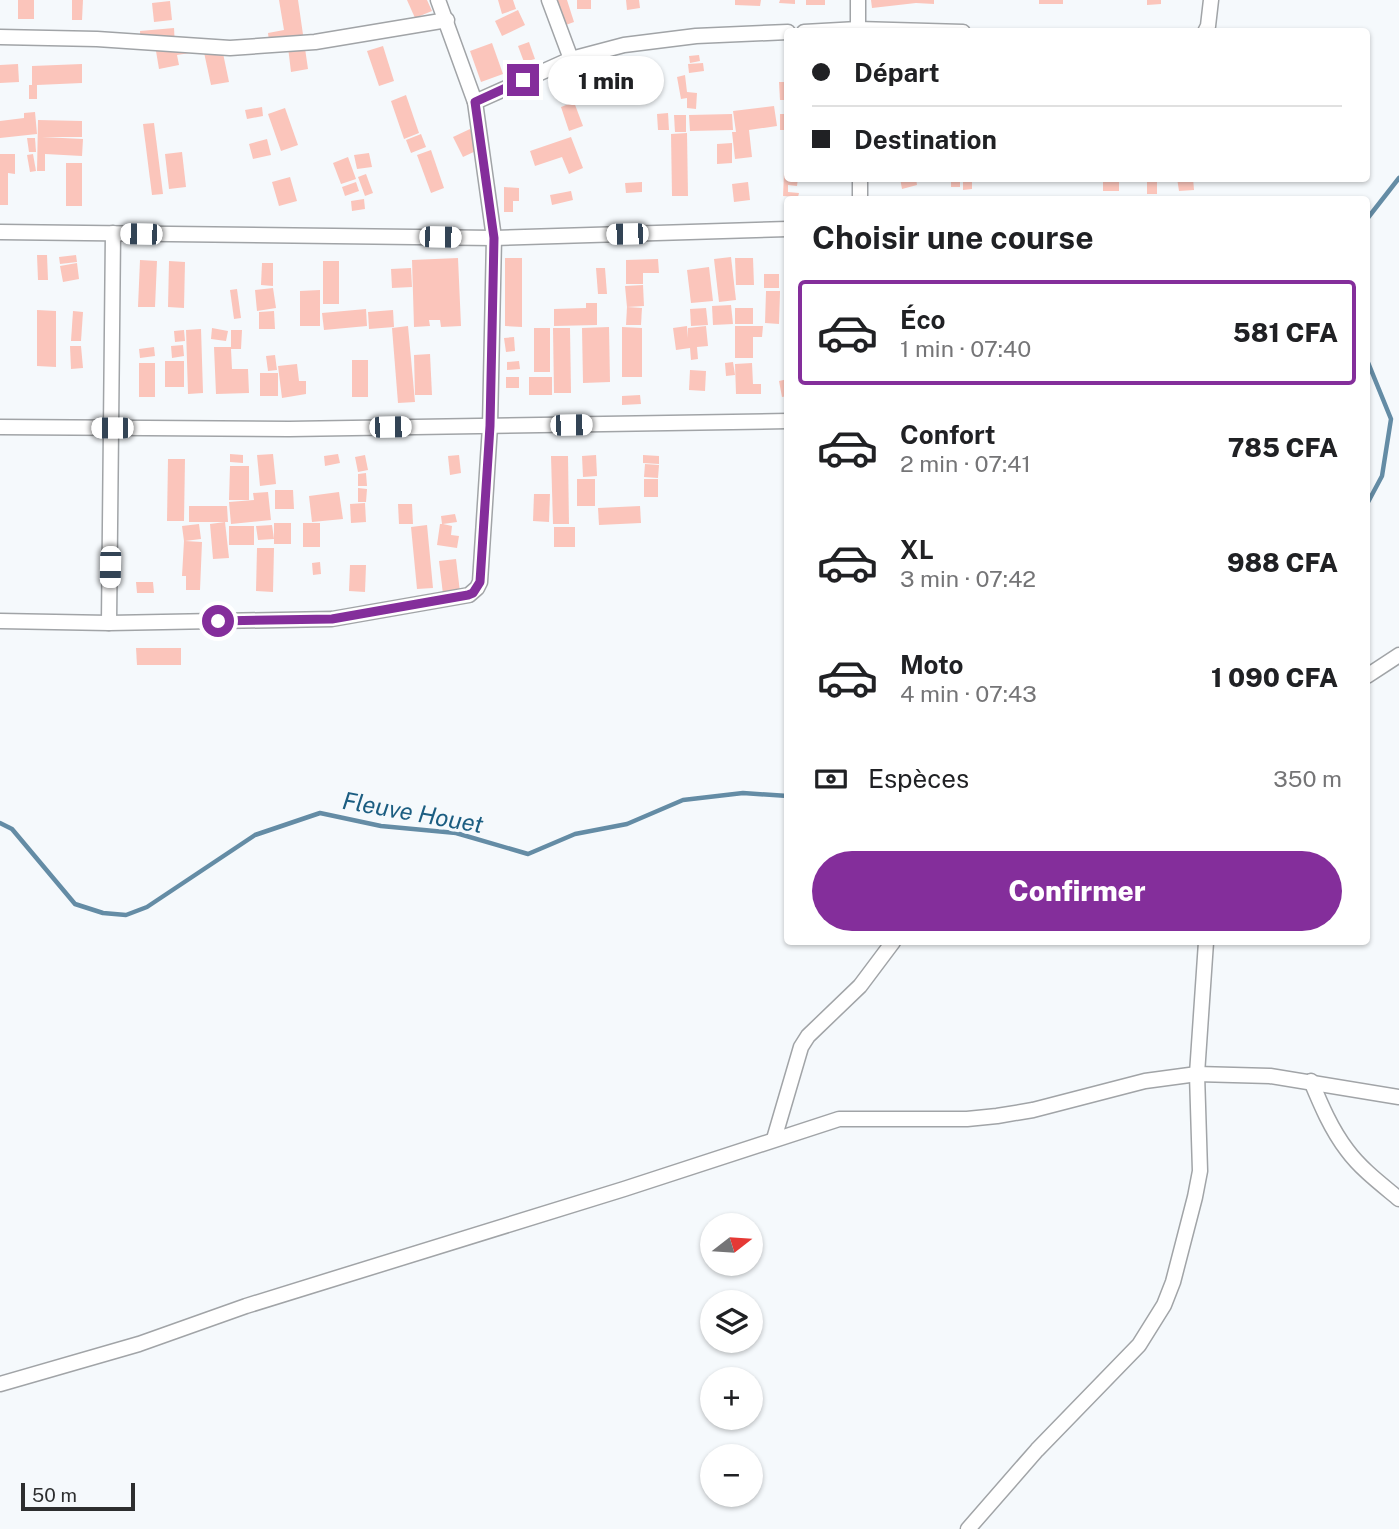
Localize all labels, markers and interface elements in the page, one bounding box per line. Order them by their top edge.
callout: 1 min [548,56,663,104]
text: Départ [854,57,940,88]
route end [507,64,539,96]
text: 1 min [578,67,634,94]
text: Destination [854,124,997,155]
text: Choisir une course [812,219,1094,256]
car [120,223,163,245]
car [606,223,649,245]
car [419,226,462,248]
icon: car [816,301,879,364]
text: Éco [900,304,946,335]
text: 581 CFA [1233,317,1338,348]
text: 1 min · 07:40 [900,335,1031,362]
car [550,414,593,436]
car [369,416,412,438]
icon: car [816,416,879,479]
car [92,418,134,439]
text: Confort [900,419,996,450]
text: 785 CFA [1228,432,1338,463]
text: 2 min · 07:41 [900,450,1031,477]
icon: car [816,531,879,594]
text: XL [900,534,934,565]
car [100,546,121,588]
text: 988 CFA [1227,547,1338,578]
text: 3 min · 07:42 [900,565,1036,592]
route start [202,605,234,637]
icon: car [816,646,879,709]
text: Moto [900,649,963,680]
text: 1 090 CFA [1211,662,1338,693]
text: 4 min · 07:43 [900,680,1037,707]
icon: cash [812,760,850,798]
text: Espèces [868,763,969,794]
text: 350 m [1273,765,1342,792]
water label: Fleuve Houet [340,786,486,838]
button: Confirmer [812,851,1342,931]
north arrow [700,1213,763,1276]
map controls [700,1213,763,1507]
button: layers [700,1290,763,1353]
button: + [700,1367,763,1430]
button: − [700,1444,763,1507]
scale bar [21,1480,135,1512]
text: 50 m [32,1484,77,1506]

